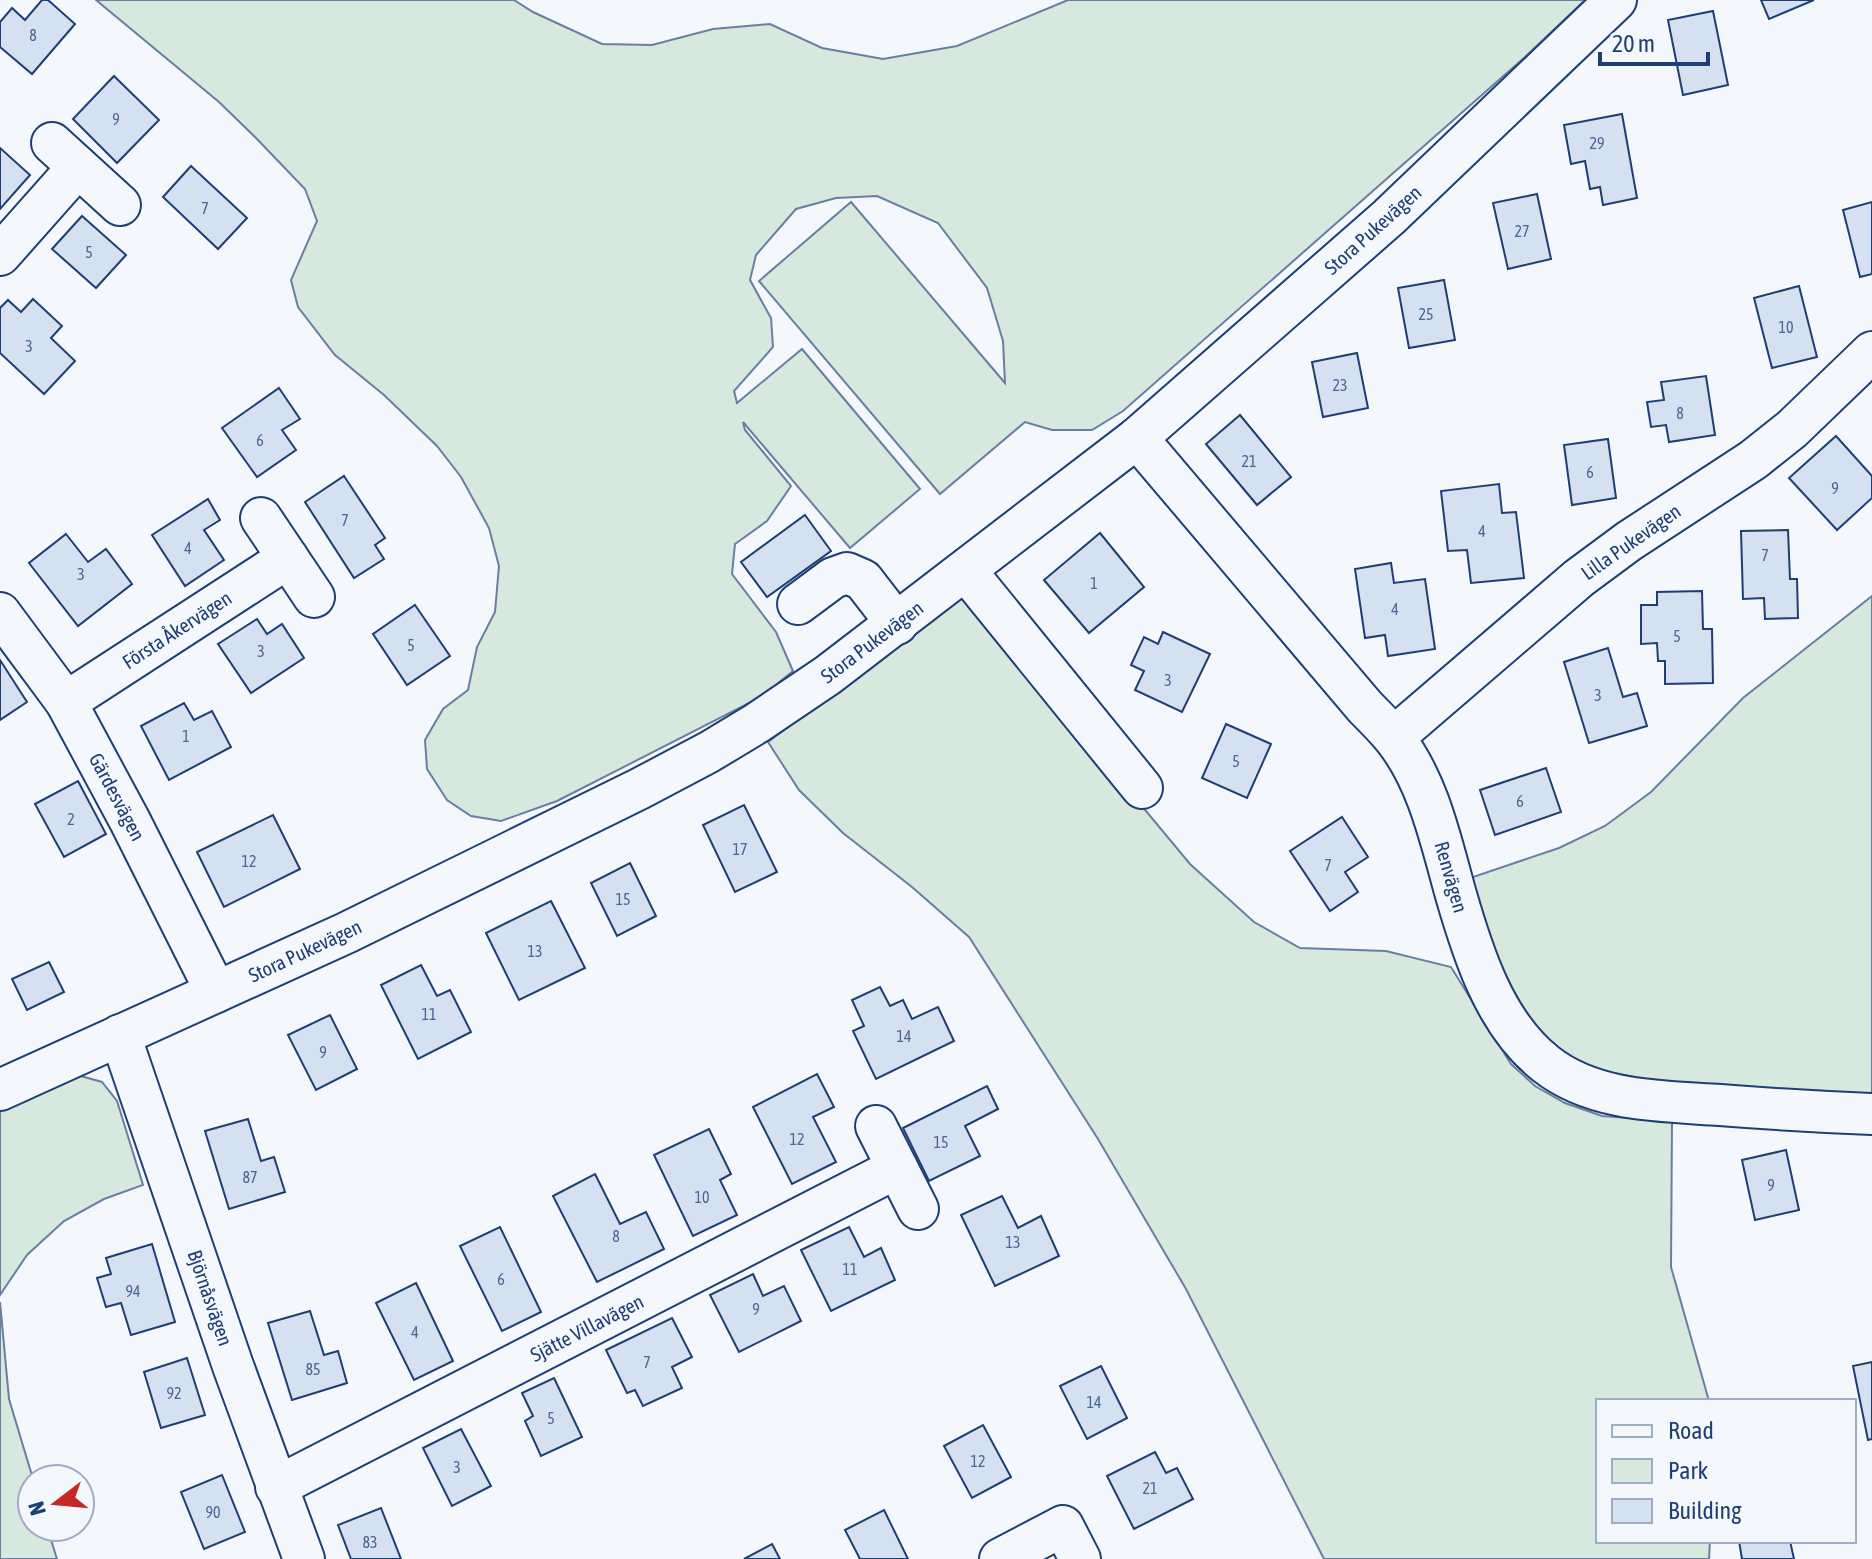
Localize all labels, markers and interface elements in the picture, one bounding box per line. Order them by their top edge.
scale bar [1600,16,1708,66]
house number: 8 [29,26,37,44]
text: 20 m [1612,30,1655,57]
house number: 9 [112,110,120,128]
house number: 29 [1589,134,1605,152]
street label: Stora Pukevägen [1320,180,1426,279]
house number: 7 [201,199,209,217]
house number: 27 [1514,222,1530,240]
house number: 5 [85,243,93,261]
house number: 25 [1418,305,1434,323]
house number: 10 [1778,318,1794,336]
house number: 3 [25,337,33,355]
house number: 23 [1332,376,1348,394]
house number: 8 [1676,404,1684,422]
house number: 6 [256,431,264,449]
house number: 21 [1241,452,1257,470]
house number: 6 [1586,463,1594,481]
house number: 9 [1831,479,1839,497]
street label: Lilla Pukevägen [1577,499,1685,584]
house number: 7 [341,511,349,529]
house number: 4 [1478,522,1486,540]
house number: 4 [184,539,192,557]
house number: 7 [1761,546,1769,564]
house number: 3 [77,565,85,583]
house number: 1 [1090,574,1098,592]
street label: Första Åkervägen [118,586,236,673]
street label: Stora Pukevägen [816,596,927,687]
house number: 4 [1391,600,1399,618]
house number: 5 [1673,627,1681,645]
house number: 5 [407,636,415,654]
house number: 3 [257,642,265,660]
house number: 3 [1164,671,1172,689]
house number: 3 [1594,686,1602,704]
house number: 1 [182,727,190,745]
street label: Gärdesvägen [85,749,150,844]
house number: 5 [1232,752,1240,770]
house number: 6 [1516,792,1524,810]
house number: 2 [67,810,75,828]
street label: Renvägen [1430,839,1473,915]
house number: 17 [732,840,748,858]
house number: 12 [241,852,257,870]
house number: 7 [1324,856,1332,874]
house number: 15 [615,890,631,908]
street label: Stora Pukevägen [245,914,365,987]
house number: 13 [527,942,543,960]
house number: 11 [421,1005,437,1023]
house number: 14 [896,1027,912,1045]
house number: 9 [319,1043,327,1061]
house number: 12 [789,1130,805,1148]
house number: 15 [933,1133,949,1151]
house number: 87 [242,1168,258,1186]
house number: 9 [1767,1176,1775,1194]
house number: 10 [694,1188,710,1206]
house number: 8 [612,1227,620,1245]
house number: 13 [1005,1233,1021,1251]
street label: Björnåsvägen [183,1247,238,1349]
house number: 11 [842,1260,858,1278]
house number: 6 [497,1270,505,1288]
house number: 94 [125,1282,141,1300]
street label: Sjätte Villavägen [526,1289,647,1366]
house number: 9 [752,1300,760,1318]
house number: 4 [411,1323,419,1341]
house number: 7 [643,1353,651,1371]
house number: 85 [305,1360,321,1378]
house number: 92 [166,1384,182,1402]
house number: 14 [1086,1393,1102,1411]
legend [1596,1399,1856,1543]
house number: 5 [547,1409,555,1427]
text: Road [1668,1417,1714,1444]
house number: 12 [970,1452,986,1470]
text: Park [1668,1457,1709,1484]
house number: 3 [453,1458,461,1476]
north arrow [16,1463,96,1543]
house number: 21 [1142,1479,1158,1497]
text: Building [1668,1497,1742,1524]
text: N [22,1499,51,1518]
house number: 90 [205,1503,221,1521]
house number: 83 [362,1533,378,1551]

